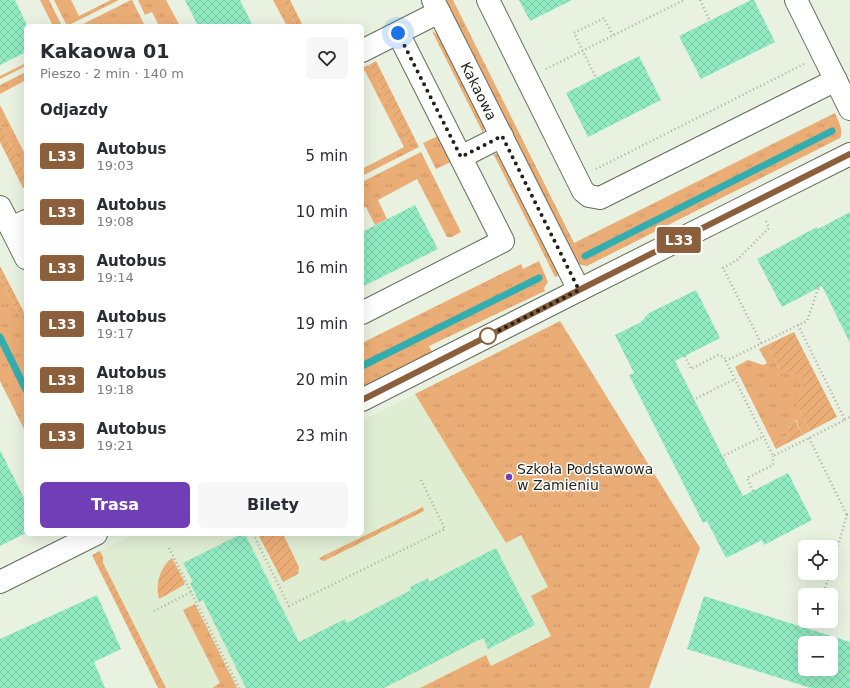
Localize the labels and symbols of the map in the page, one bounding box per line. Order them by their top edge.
your location [388,23,408,43]
street label: Kakaowa [458,60,500,123]
line badge: L33 [656,227,702,253]
unlabelled marker [479,327,497,345]
place label: Szkoła Podstawowa w Zamieniu [517,461,653,493]
marker: Szkoła Podstawowa w Zamieniu [504,472,514,482]

